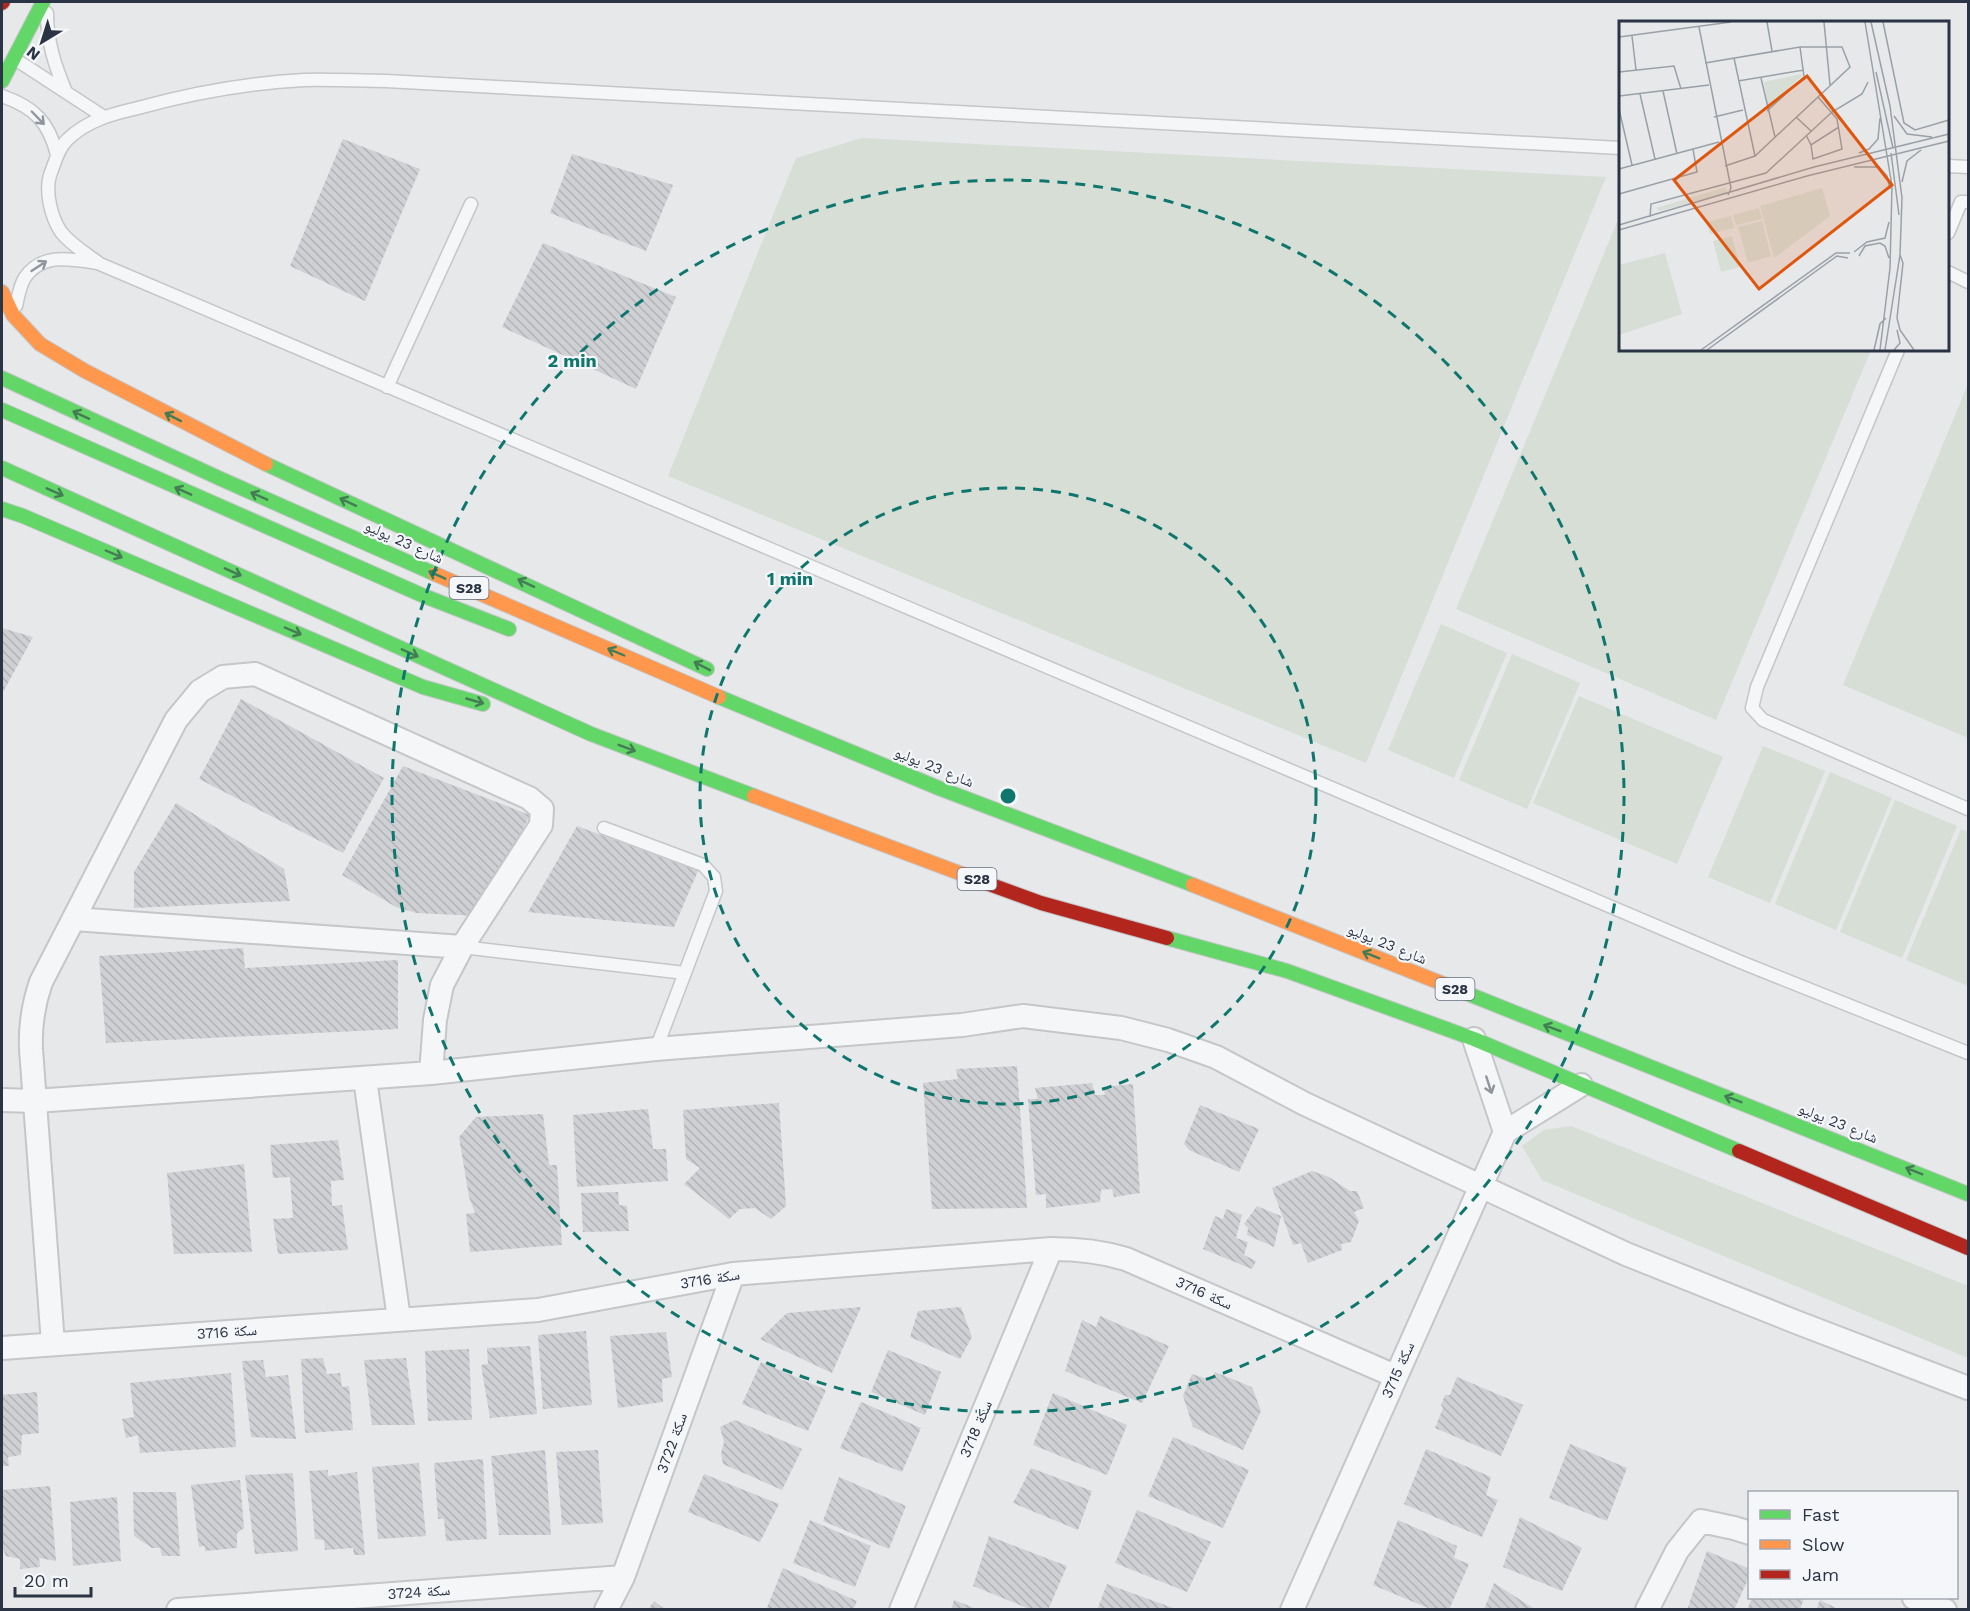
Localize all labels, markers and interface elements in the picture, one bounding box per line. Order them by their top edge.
north arrow [12,12,72,72]
inset map [1619,21,1949,351]
text: N [23,42,44,65]
one-way arrow [31,110,45,125]
one-way arrow [31,260,47,272]
text: 2 min [547,350,597,371]
one-way arrow [73,408,91,420]
one-way arrow [164,410,182,422]
one-way arrow [175,485,193,496]
one-way arrow [45,487,63,498]
one-way arrow [250,490,268,501]
one-way arrow [340,495,358,507]
street label: شارع 23 يوليو [362,517,446,568]
one-way arrow [105,550,123,561]
one-way arrow [223,567,241,579]
one-way arrow [428,568,446,579]
text: 1 min [767,568,813,589]
road number: S28 [450,577,488,599]
one-way arrow [517,577,535,589]
one-way arrow [284,626,302,637]
one-way arrow [608,646,626,657]
one-way arrow [401,647,419,659]
one-way arrow [693,660,711,672]
one-way arrow [465,696,484,708]
one-way arrow [617,743,636,754]
street label: شارع 23 يوليو [891,743,976,792]
centre of rings [998,786,1018,806]
road number: S28 [958,868,996,890]
street label: شارع 23 يوليو [1344,920,1429,969]
one-way arrow [1362,949,1381,960]
road number: S28 [1436,978,1474,1000]
one-way arrow [1543,1022,1561,1033]
one-way arrow [1485,1075,1496,1094]
one-way arrow [1724,1093,1743,1104]
street label: شارع 23 يوليو [1795,1099,1880,1148]
one-way arrow [1906,1165,1924,1176]
street label: سكة 3716 [679,1265,741,1293]
street label: سكة 3716 [1173,1273,1235,1314]
street label: سكة 3716 [196,1321,258,1343]
street label: سكة 3715 [1378,1339,1418,1401]
street label: سكة 3718 [956,1398,996,1460]
street label: سكة 3722 [653,1410,691,1476]
legend [1748,1491,1958,1599]
text: Fast [1802,1504,1840,1525]
text: Slow [1802,1534,1845,1555]
scale bar [15,1560,92,1598]
text: Jam [1802,1564,1839,1585]
text: 20 m [24,1570,69,1591]
street label: سكة 3724 [387,1581,451,1603]

